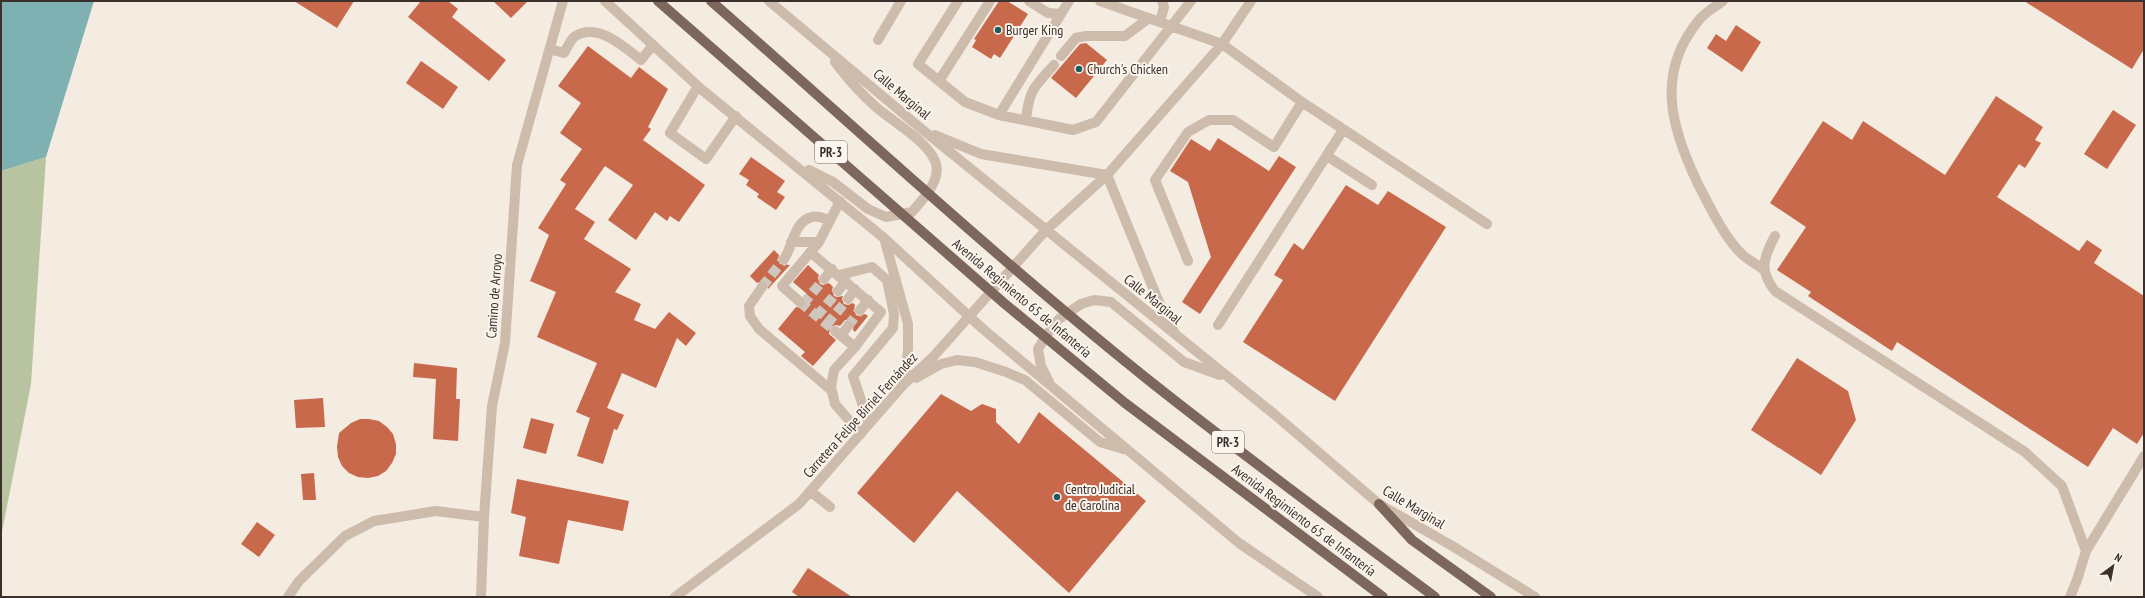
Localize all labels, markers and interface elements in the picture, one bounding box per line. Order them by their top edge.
place label: Burger King [1006,21,1063,39]
marker: Burger King [993,25,1003,35]
place label: Church's Chicken [1087,60,1168,78]
marker: Church's Chicken [1074,64,1084,74]
street label: Calle Marginal [870,65,935,124]
road number: PR-3 [815,141,847,163]
street label: Avenida Regimiento 65 de Infantería [949,235,1095,361]
street label: Camino de Arroyo [482,253,506,339]
street label: Calle Marginal [1120,270,1186,328]
street label: Carretera Felipe Birriel Fernández [799,349,921,481]
road number: PR-3 [1212,431,1244,453]
street label: Avenida Regimiento 65 de Infantería [1228,460,1380,580]
place label: Centro Judicial de Carolina [1065,480,1136,514]
street label: Calle Marginal [1380,481,1449,533]
marker: Centro Judicial de Carolina [1052,492,1062,502]
north arrow [2093,546,2133,586]
text: N [2112,550,2125,565]

